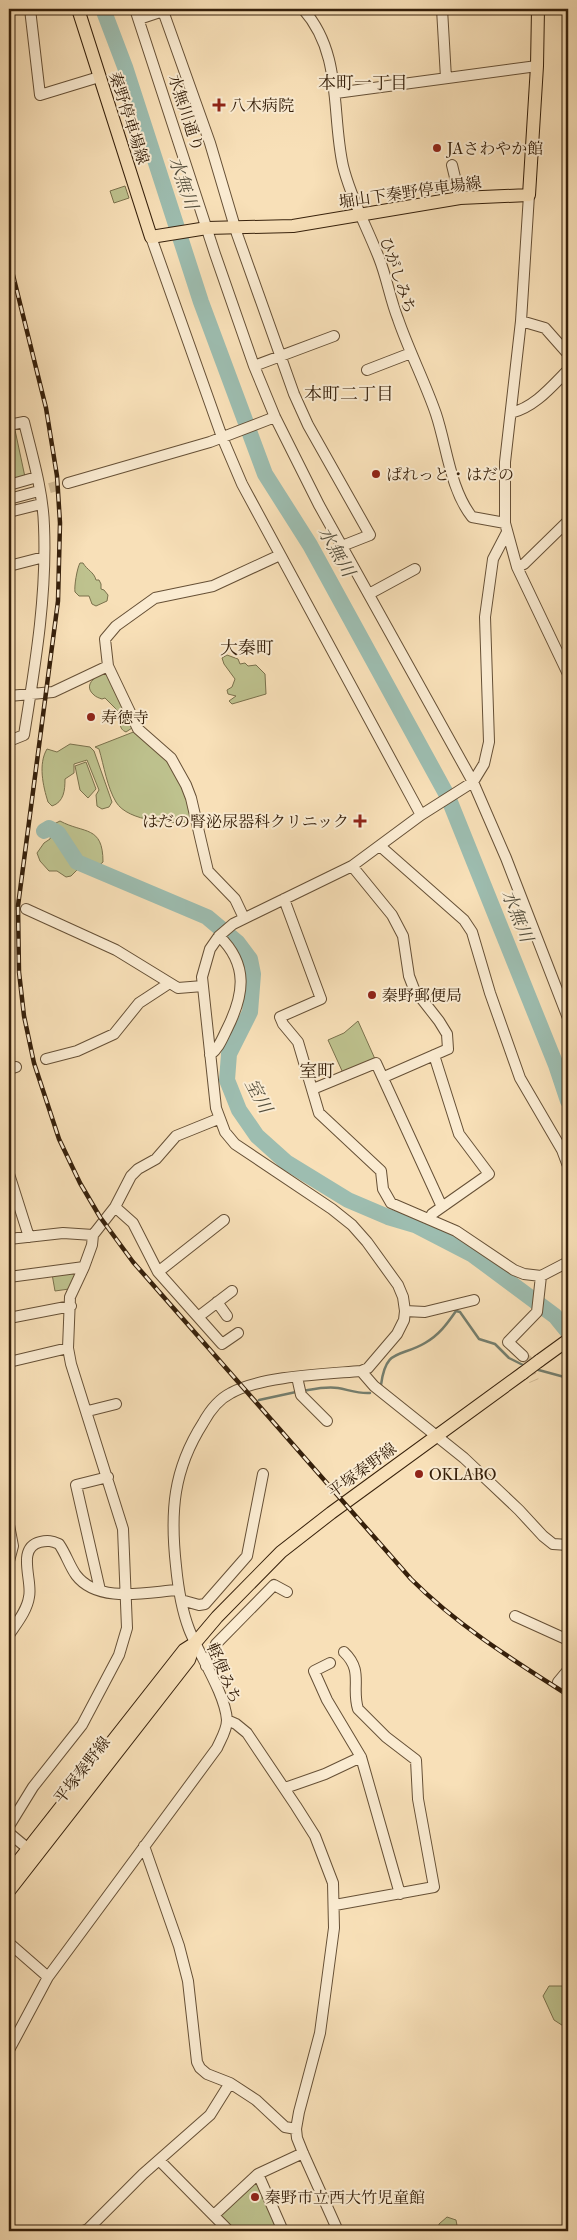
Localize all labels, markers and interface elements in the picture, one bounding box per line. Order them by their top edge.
street label: 秦野停車場線 [105,69,153,167]
street label: 水無川通り [165,72,207,154]
district label: 本町一丁目 [318,73,408,94]
place label: 八木病院 [230,96,294,115]
marker: 八木病院 [212,98,226,112]
place label: JAさわやか館 [445,139,543,158]
marker: JAさわやか館 [431,142,443,154]
water label: 水無川 [164,154,202,214]
street label: 堀山下秦野停車場線 [337,173,483,211]
street label: ひがしみち [376,234,420,316]
district label: 本町二丁目 [304,384,394,405]
place label: ぱれっと・はだの [386,465,514,484]
marker: ぱれっと・はだの [370,468,382,480]
water label: 水無川 [313,523,360,582]
district label: 大秦町 [220,638,274,659]
place label: 寿徳寺 [101,708,149,727]
marker: 寿徳寺 [85,711,97,723]
place label: はだの腎泌尿器科クリニック [142,812,349,831]
marker: はだの腎泌尿器科クリニック [353,814,367,828]
water label: 水無川 [497,887,538,947]
place label: 秦野郵便局 [382,986,462,1005]
marker: 秦野郵便局 [366,989,378,1001]
district label: 室町 [299,1061,335,1082]
water label: 室川 [240,1075,277,1119]
street label: 平塚秦野線 [324,1439,400,1501]
place label: OKLABO [429,1465,496,1484]
marker: OKLABO [413,1468,425,1480]
street label: 軽便みち [203,1640,245,1706]
street label: 平塚秦野線 [50,1733,114,1807]
place label: 秦野市立西大竹児童館 [265,2188,425,2207]
marker: 秦野市立西大竹児童館 [249,2191,261,2203]

